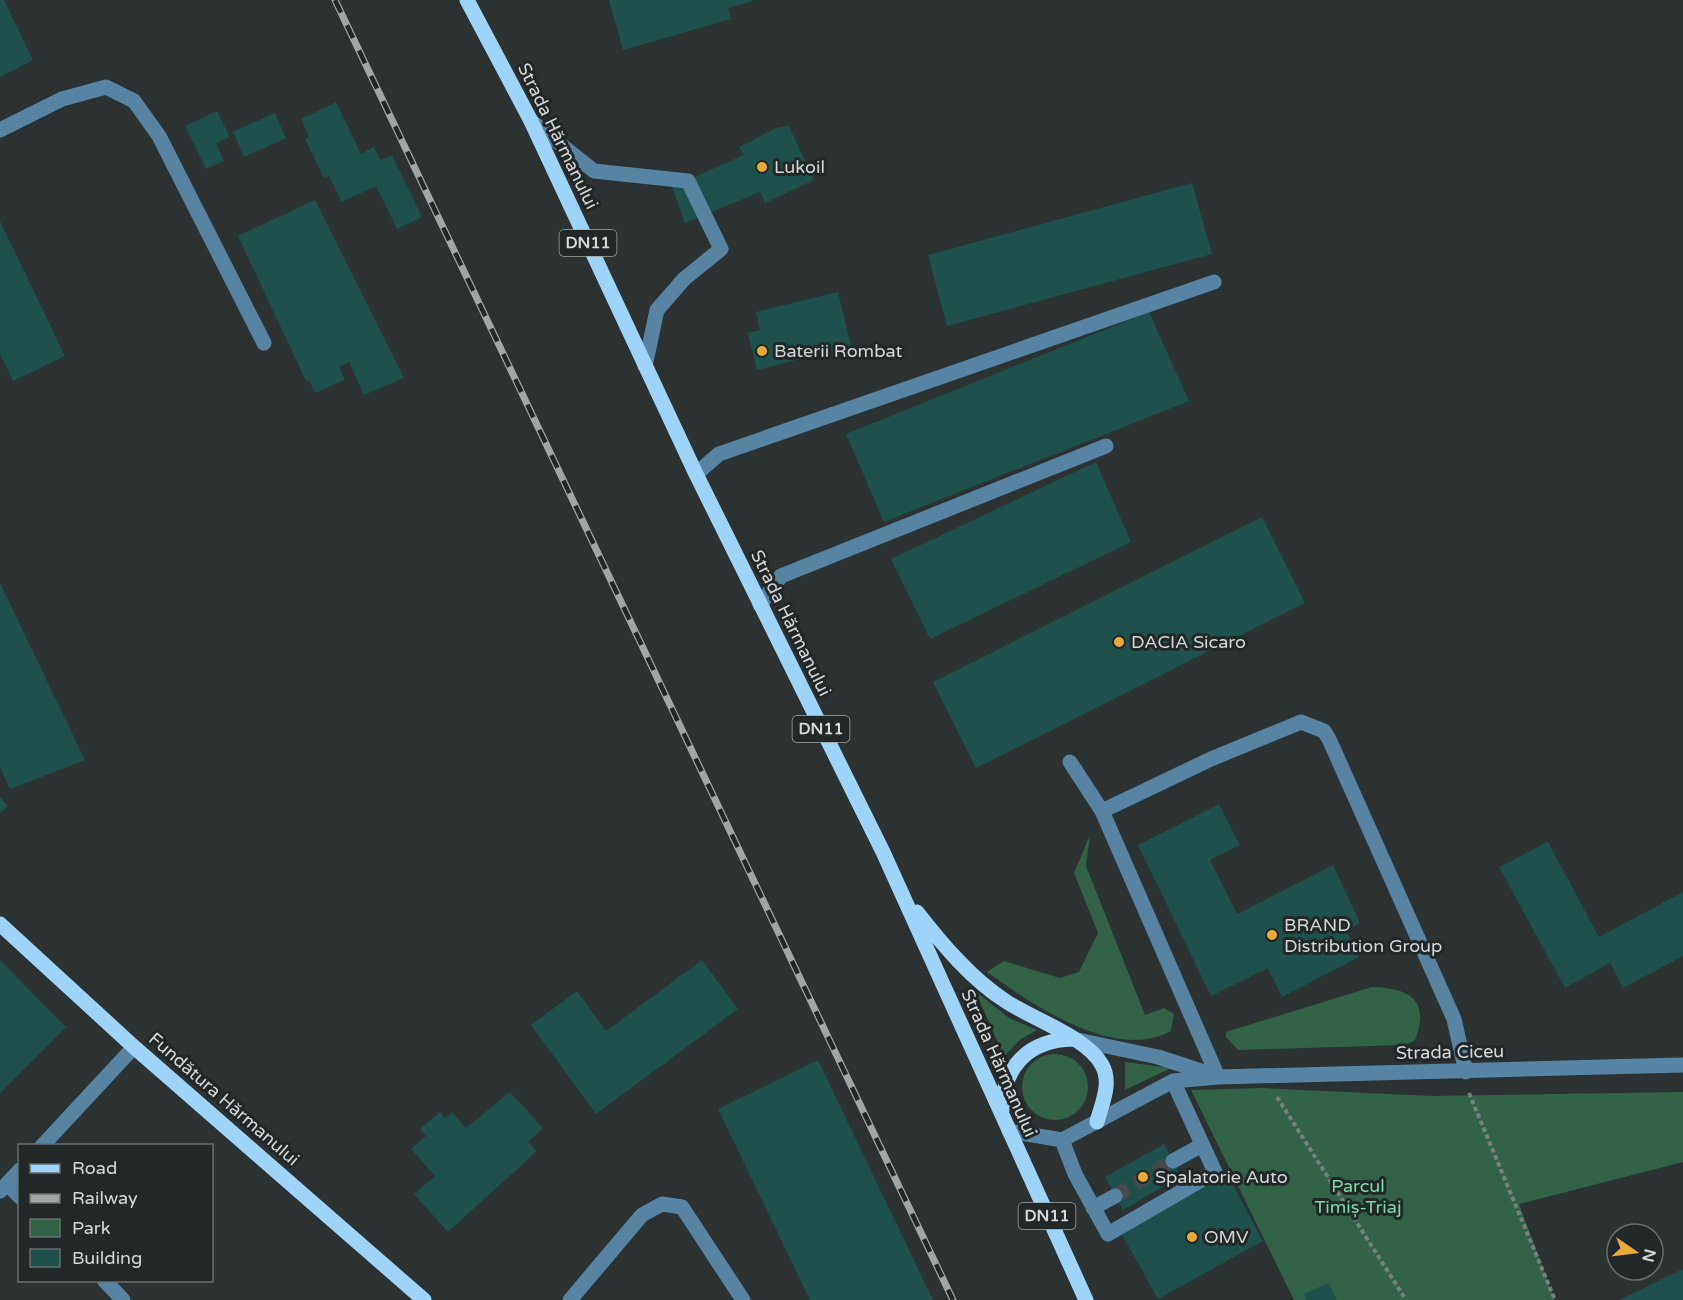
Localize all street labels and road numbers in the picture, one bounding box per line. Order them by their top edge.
street label: Strada Hărmanului [513,59,603,213]
road number: DN11 [560,230,616,256]
street label: Strada Hărmanului [746,546,836,700]
road number: DN11 [792,716,850,742]
street label: Strada Hărmanului [956,986,1042,1140]
street label: Fundătura Hărmanului [144,1028,304,1170]
street label: Strada Ciceu [1396,1040,1504,1064]
road number: DN11 [1018,1203,1076,1229]

